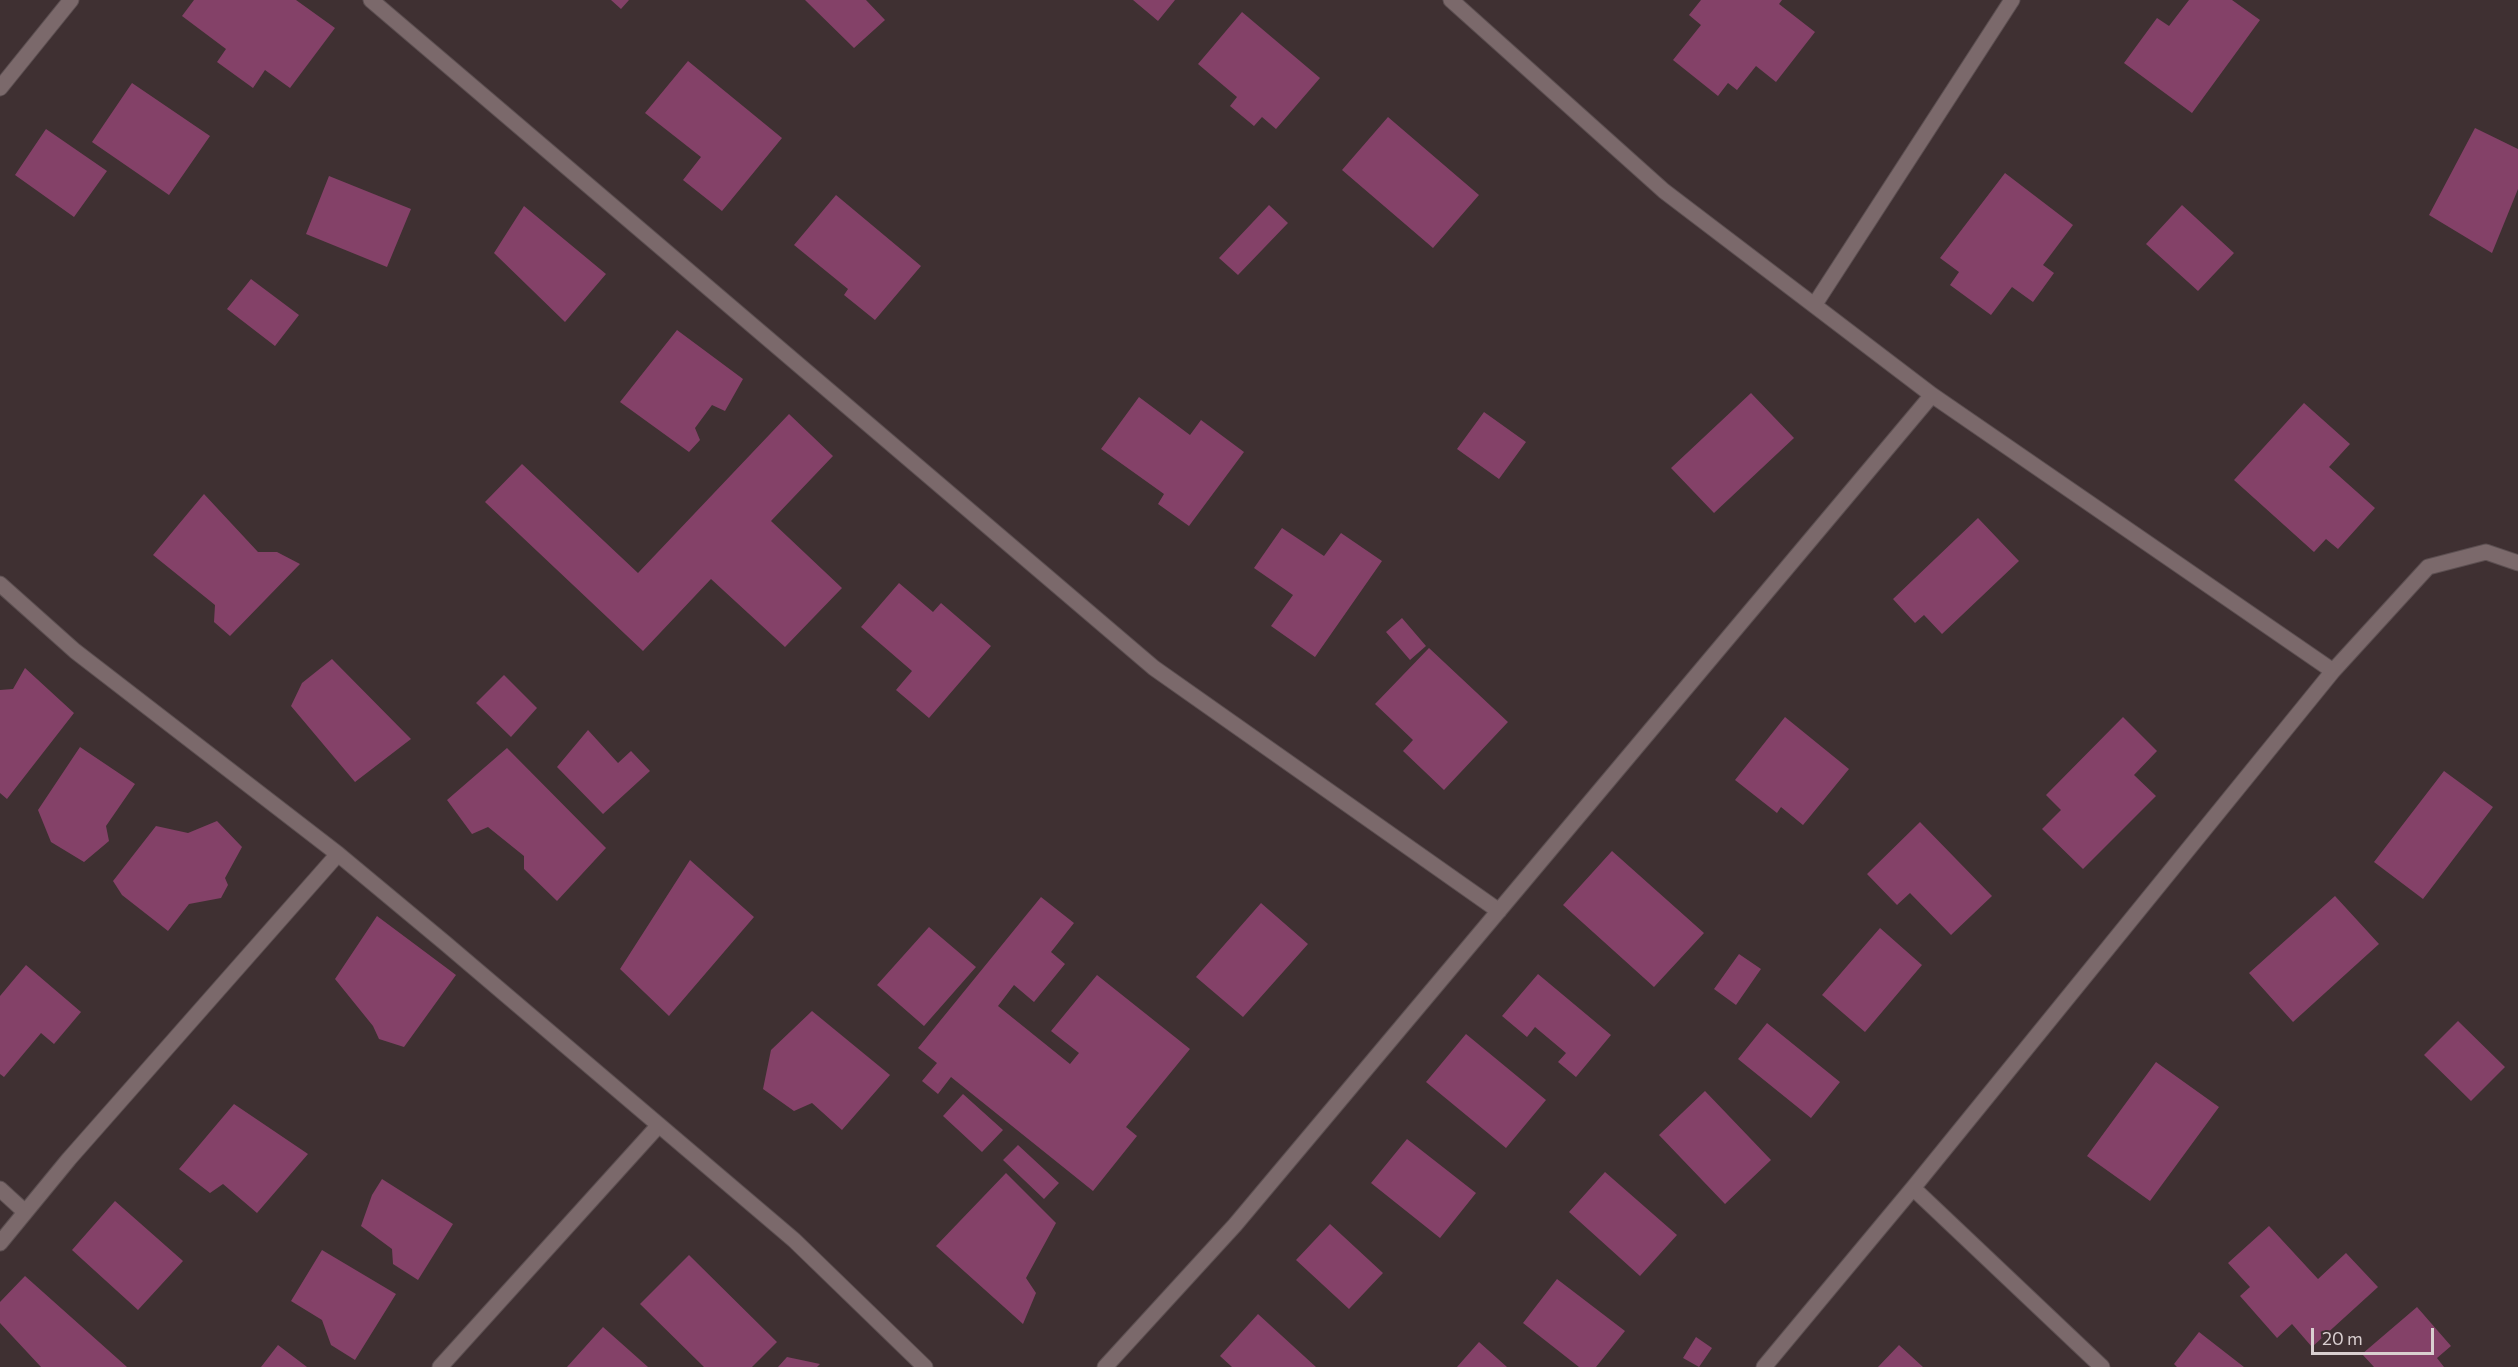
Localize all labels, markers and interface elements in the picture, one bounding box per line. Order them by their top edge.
scale bar [2314,1316,2437,1354]
text: 20 m [2322,1327,2363,1349]

